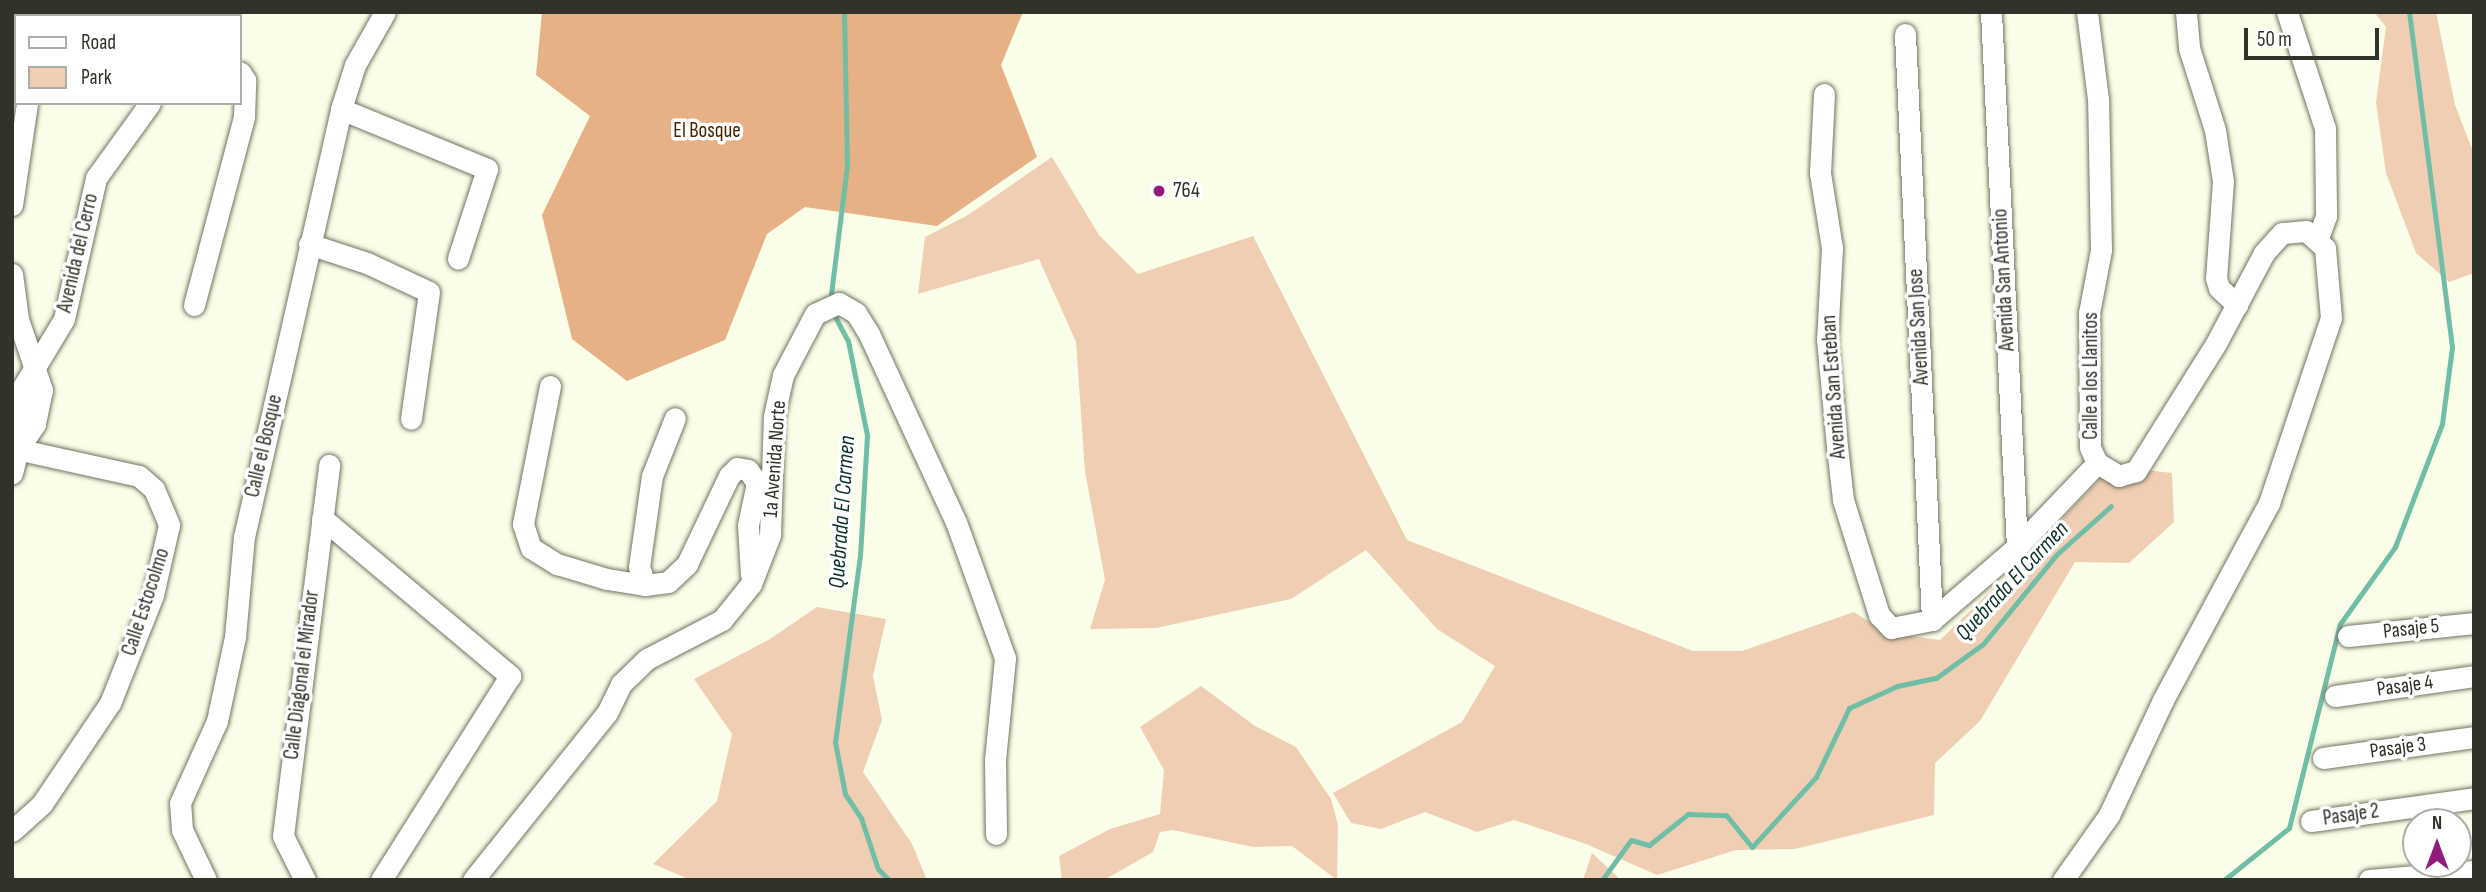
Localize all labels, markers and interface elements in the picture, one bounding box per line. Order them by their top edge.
legend [14,14,242,105]
scale bar [2248,14,2383,58]
text: 50 m [2257,27,2292,52]
text: Road [81,30,116,55]
text: Park [81,65,112,90]
park label: El Bosque [673,118,741,144]
place label: 764 [1173,178,1200,204]
marker: 764 [1151,183,1167,199]
street label: Avenida del Cerro [52,191,104,315]
street label: Avenida San Antonio [1988,208,2020,352]
street label: Avenida San Jose [1903,268,1935,386]
street label: Calle a los Llanitos [2078,312,2104,440]
street label: Avenida San Esteban [1816,314,1852,460]
street label: Calle el Bosque [240,392,288,500]
street label: 1a Avenida Norte [758,400,792,518]
water label: Quebrada El Carmen [823,435,861,589]
water label: Quebrada El Carmen [1950,516,2074,646]
street label: Calle Estocolmo [117,545,175,659]
street label: Calle Diagonal el Mirador [279,589,325,761]
street label: Pasaje 5 [2382,614,2440,644]
street label: Pasaje 4 [2375,670,2435,702]
street label: Pasaje 3 [2368,732,2428,764]
street label: Pasaje 2 [2321,799,2381,831]
north arrow [2402,808,2472,878]
text: N [2432,812,2442,835]

